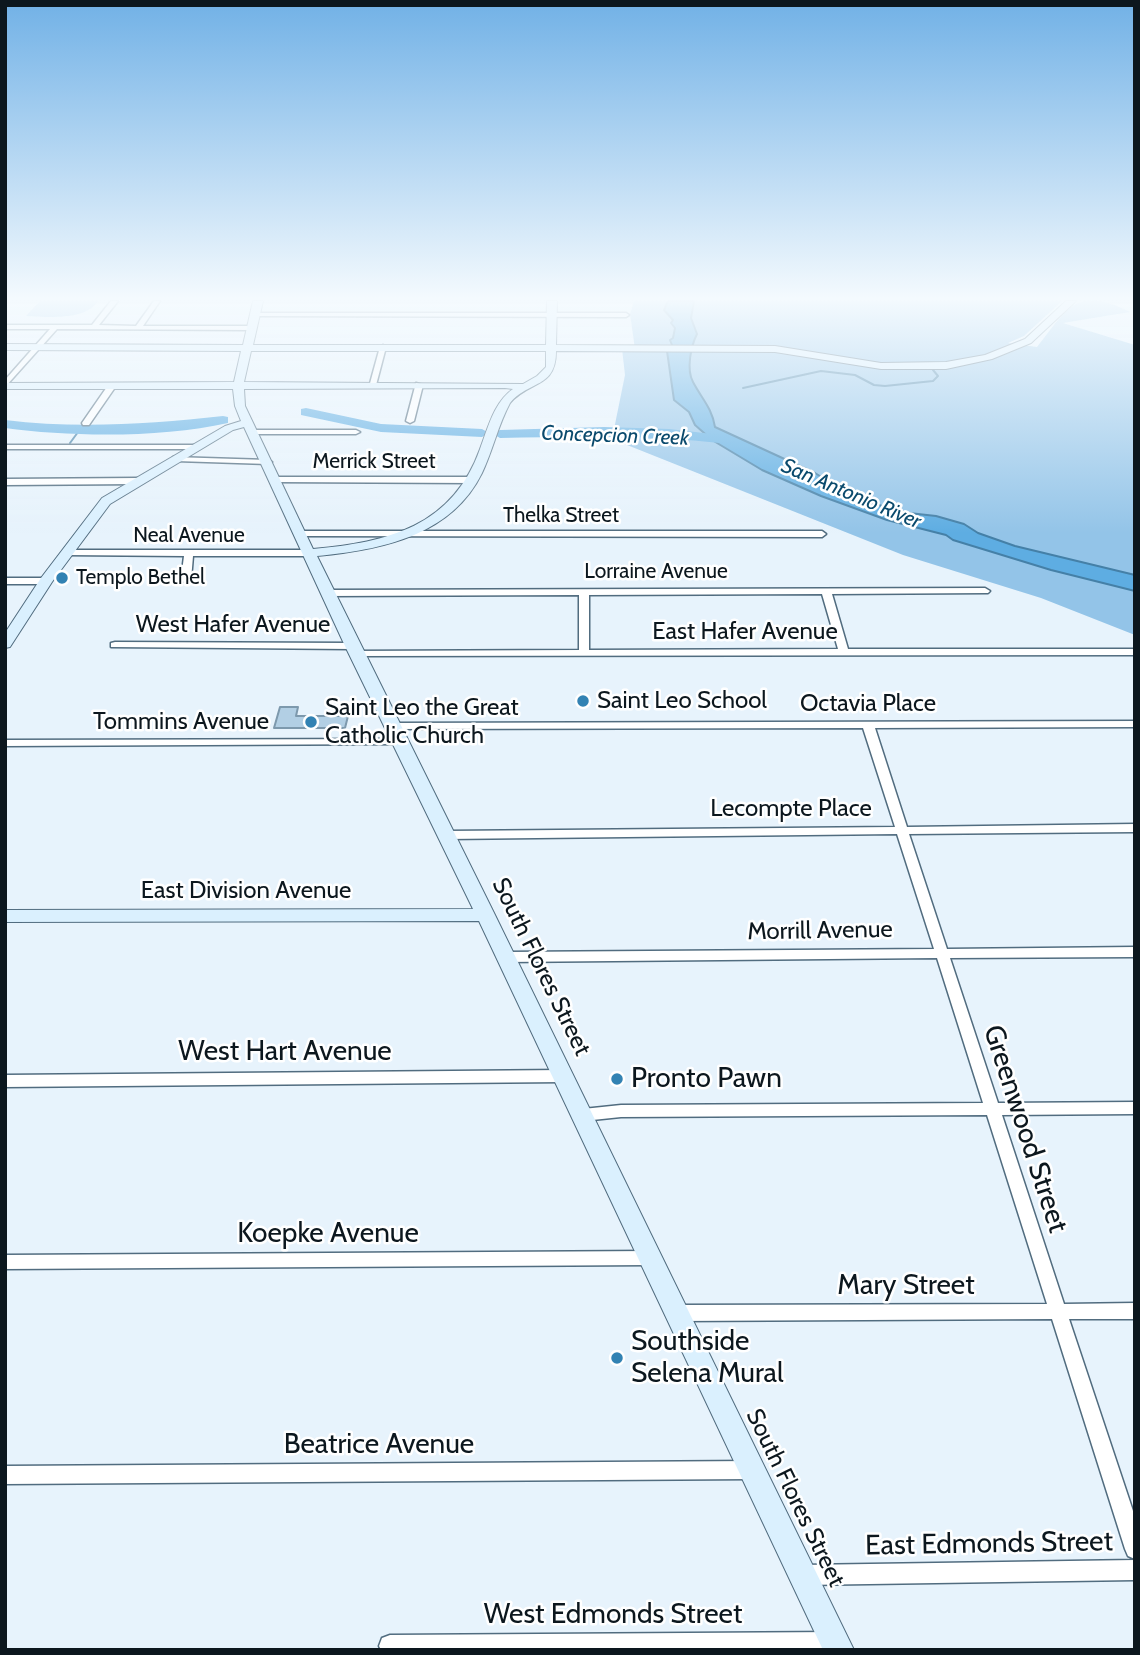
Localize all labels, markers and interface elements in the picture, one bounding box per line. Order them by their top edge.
water label: Concepcion Creek [541,421,689,451]
street label: Merrick Street [313,449,435,475]
water label: San Antonio River [777,453,925,535]
street label: Thelka Street [503,503,619,529]
street label: Neal Avenue [133,523,245,549]
street label: Lorraine Avenue [584,559,728,585]
place label: Templo Bethel [76,565,205,591]
marker: Templo Bethel [54,570,70,586]
street label: West Hafer Avenue [136,611,330,639]
street label: East Hafer Avenue [652,618,838,646]
place label: Saint Leo School [597,687,767,715]
street label: Octavia Place [800,690,936,718]
marker: Saint Leo School [575,693,591,709]
place label: Saint Leo the Great Catholic Church [325,694,519,750]
street label: Tommins Avenue [93,708,269,736]
marker: Saint Leo the Great Catholic Church [303,714,319,730]
street label: Lecompte Place [710,795,872,823]
street label: South Flores Street [486,873,596,1061]
street label: East Division Avenue [141,877,351,905]
street label: Morrill Avenue [747,915,893,947]
street label: Greenwood Street [976,1021,1074,1237]
street label: West Hart Avenue [178,1035,392,1069]
place label: Pronto Pawn [631,1062,782,1096]
marker: Pronto Pawn [609,1071,625,1087]
street label: Koepke Avenue [237,1217,419,1251]
street label: Mary Street [837,1269,975,1303]
place label: Southside Selena Mural [631,1325,784,1391]
marker: Southside Selena Mural [609,1350,625,1366]
street label: South Flores Street [740,1404,850,1592]
street label: Beatrice Avenue [284,1428,474,1462]
street label: East Edmonds Street [865,1525,1113,1563]
street label: West Edmonds Street [484,1598,742,1632]

